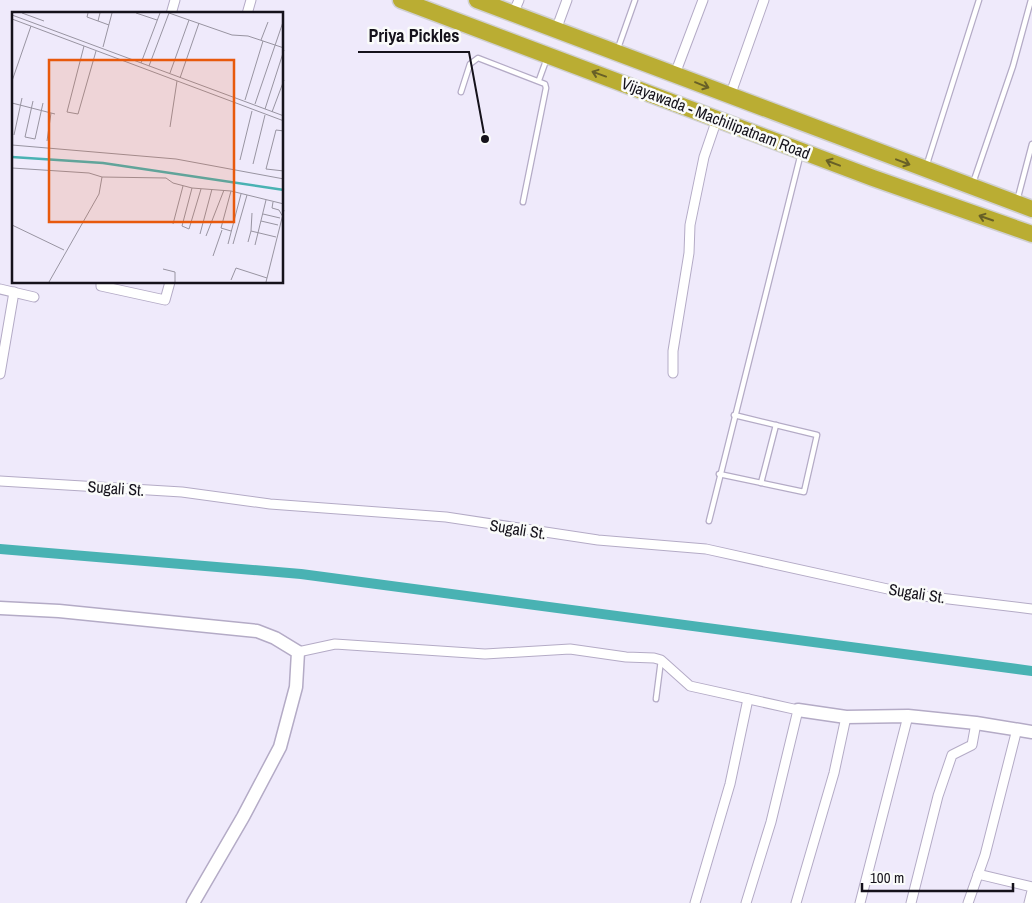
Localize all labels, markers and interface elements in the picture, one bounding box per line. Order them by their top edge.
inset map [12,12,284,284]
callout: Priya Pickles [358,19,469,52]
text: Priya Pickles [368,23,460,48]
one-way arrow [592,69,608,78]
street label: Vijayawada - Machilipatnam Road [619,72,813,164]
one-way arrow [694,81,709,90]
one-way arrow [826,158,841,167]
one-way arrow [895,158,910,167]
one-way arrow [978,212,994,222]
street label: Sugali St. [87,475,145,501]
street label: Sugali St. [488,514,548,544]
street label: Sugali St. [887,578,947,608]
scale bar [862,860,1013,892]
text: 100 m [870,867,904,888]

